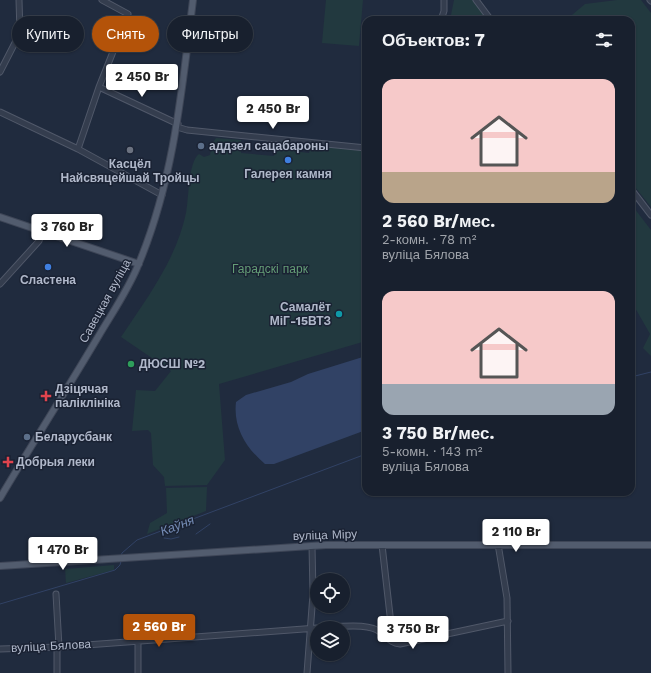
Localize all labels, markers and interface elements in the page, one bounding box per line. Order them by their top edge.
chip: Купить [12,16,84,52]
chip: Снять [92,16,159,52]
chip: Фильтры [167,16,253,52]
icon: filters [593,29,615,51]
text: Объектов: 7 [382,30,485,50]
pin: 2 450 Br [101,64,183,98]
text: 2 450 Br [115,69,169,84]
pin: 2 450 Br [232,96,314,130]
text: 2 450 Br [246,101,300,116]
icon: home [463,105,535,177]
place label: аддзел сацабароны [209,139,329,153]
marker: аддзел сацабароны [196,141,206,151]
marker: Касцёл Найсвяцейшай Тройцы [125,145,135,155]
marker: Галерея камня [283,155,293,165]
place label: Касцёл Найсвяцейшай Тройцы [60,157,200,185]
place label: Галерея камня [244,167,332,181]
text: 2 560 Br/мес. [382,211,495,231]
pin: 3 760 Br [26,214,108,248]
text: 3 760 Br [40,219,94,234]
text: 2-комн. · 78 m² [382,232,476,247]
text: вуліца Бялова [382,247,469,262]
street label: Савецкая вуліца [76,257,134,345]
marker: Сластена [43,262,53,272]
park label: Гарадскі парк [232,262,309,276]
place label: Сластена [20,273,76,287]
place label: Самалёт МіГ-15ВТЗ [270,300,331,328]
marker: Самалёт МіГ-15ВТЗ [334,309,344,319]
icon: home [463,317,535,389]
place label: ДЮСШ №2 [139,357,205,371]
marker: ДЮСШ №2 [126,359,136,369]
place label: Дзіцячая паліклініка [55,382,121,410]
marker: Дзіцячая паліклініка [40,390,52,402]
text: 3 750 Br/мес. [382,423,494,443]
place label: Беларусбанк [35,430,113,444]
marker: Беларусбанк [22,432,32,442]
text: 5-комн. · 143 m² [382,444,483,459]
place label: Добрыя леки [16,455,95,469]
marker: Добрыя леки [3,457,13,467]
text: вуліца Бялова [382,459,469,474]
water label: Каўня [158,512,196,539]
pin: 2 110 Br [475,519,557,553]
text: 2 110 Br [491,524,541,539]
street label: вуліца Міру [293,527,357,543]
pin: 1 470 Br [22,537,104,571]
text: 1 470 Br [37,542,89,557]
map controls [310,573,350,661]
button: locate [310,573,350,613]
pin: 2 560 Br [118,614,200,648]
pin: 3 750 Br [372,616,454,650]
text: 2 560 Br [132,619,186,634]
button: layers [310,621,350,661]
text: 3 750 Br [387,621,439,636]
street label: вуліца Бялова [11,637,92,655]

